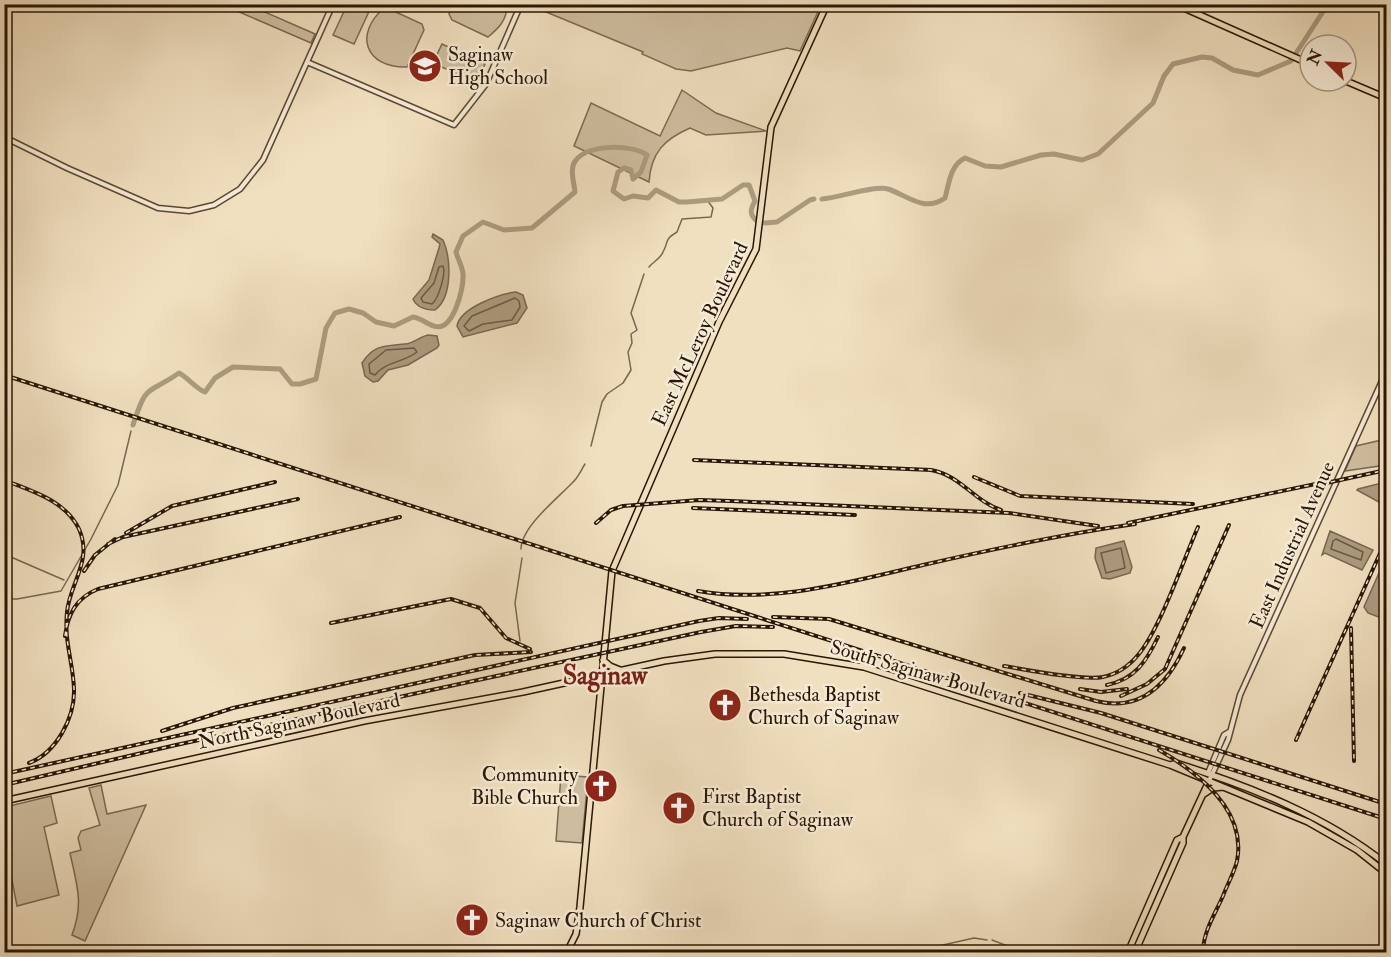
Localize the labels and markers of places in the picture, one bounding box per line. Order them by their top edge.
place label: Saginaw High School [448,42,548,90]
school or university icon: Saginaw High School [407,48,443,84]
place label: Bethesda Baptist Church of Saginaw [748,682,900,730]
church icon: Bethesda Baptist Church of Saginaw [707,687,743,723]
place label: Community Bible Church [471,762,579,810]
church icon: Community Bible Church [583,768,619,804]
place label: First Baptist Church of Saginaw [702,784,854,832]
church icon: First Baptist Church of Saginaw [661,790,697,826]
church icon: Saginaw Church of Christ [454,902,490,938]
place label: Saginaw Church of Christ [495,908,702,933]

